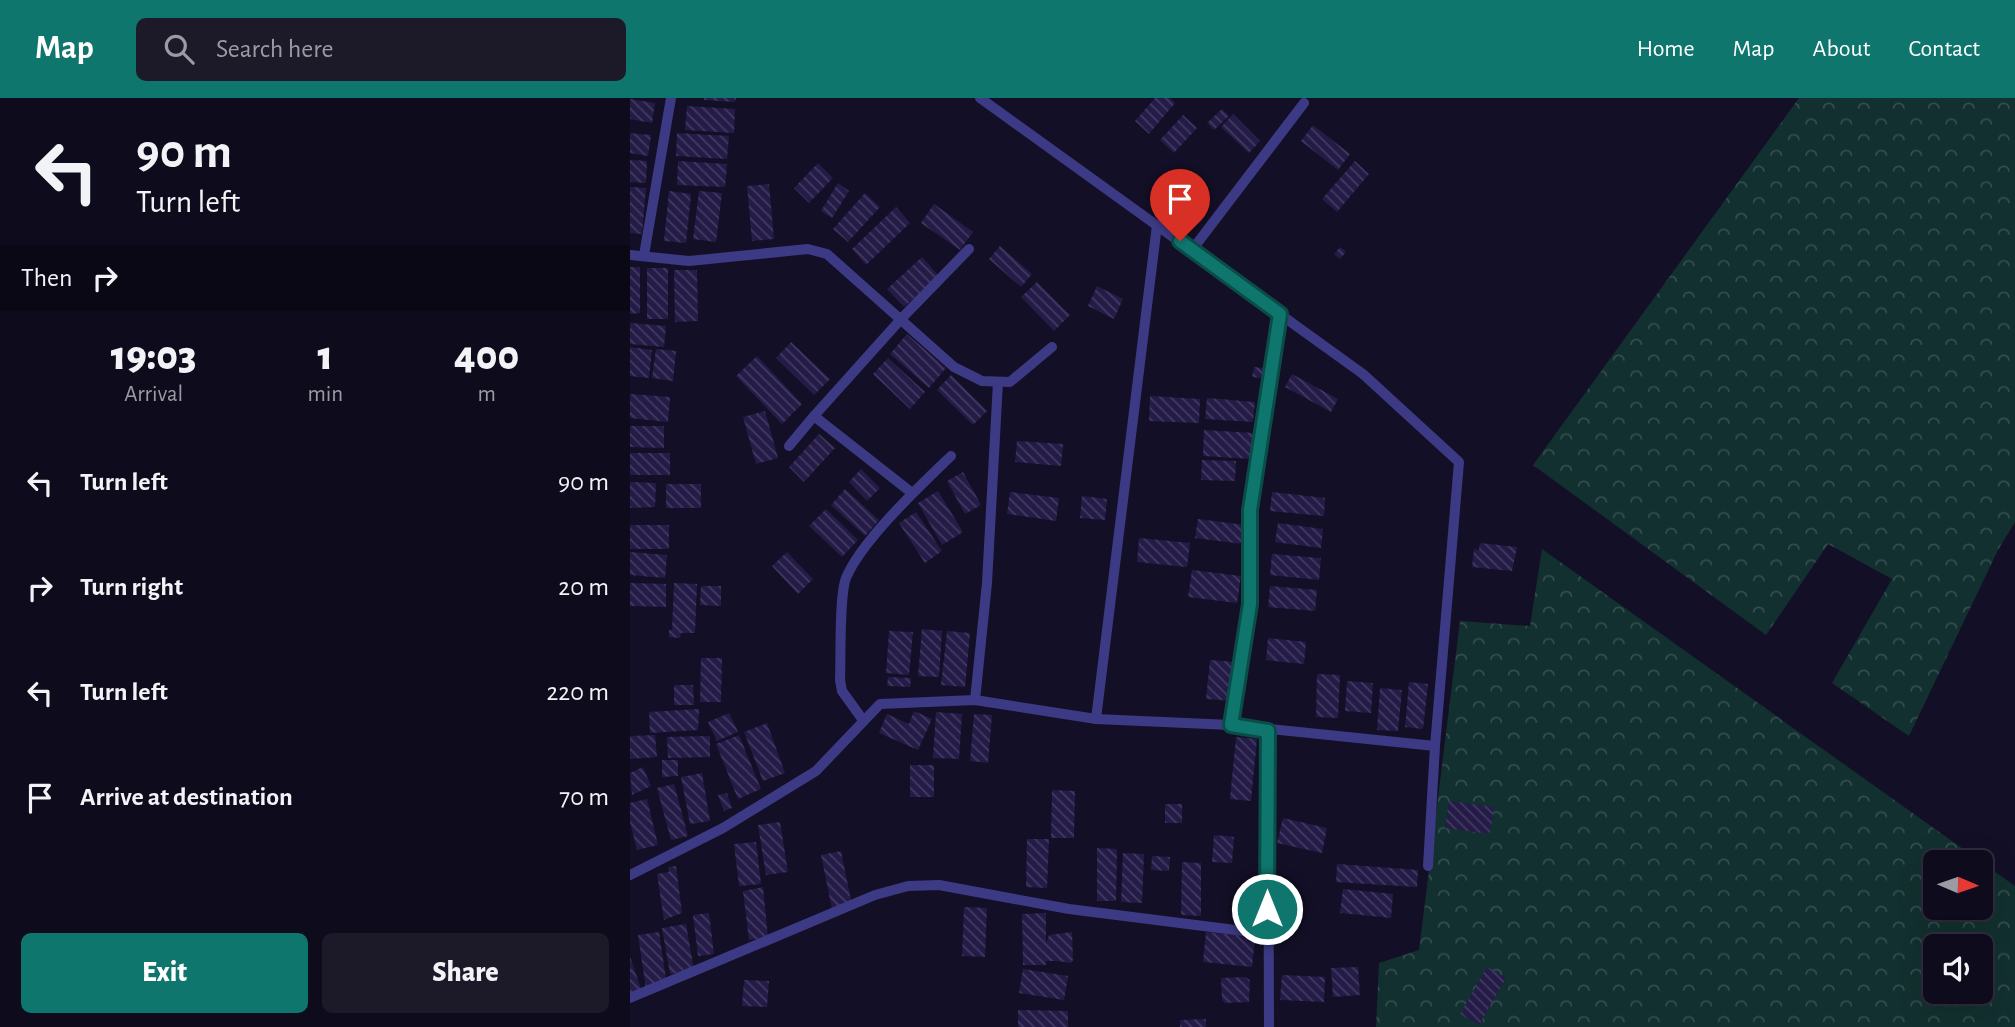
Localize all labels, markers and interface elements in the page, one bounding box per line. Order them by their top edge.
search box [136,18,626,81]
icon: search [160,30,198,68]
text: Map [35,32,94,65]
text: Search here [216,36,334,62]
text: Home [1637,37,1695,61]
text: Map [1733,37,1775,61]
text: About [1813,37,1870,61]
text: Contact [1908,37,1980,61]
icon: left [21,126,112,217]
text: 90 m [136,128,232,177]
pin [1150,169,1210,241]
icon: arrive [1161,180,1199,218]
text: Turn left [136,186,240,218]
icon: right [86,259,124,297]
text: Then [21,265,72,291]
text: 19:03 [111,335,197,377]
text: 1 [318,335,333,377]
text: 400 [454,335,519,377]
text: Arrival [124,383,183,406]
text: min [307,383,343,406]
text: m [477,383,496,406]
icon: left [21,464,59,502]
text: Turn left [80,469,168,495]
text: 90 m [558,469,609,495]
icon: right [21,569,59,607]
text: Turn right [80,574,183,600]
text: 20 m [558,574,609,600]
icon: left [21,674,59,712]
text: Turn left [80,679,168,705]
text: 220 m [547,679,609,705]
icon: arrive [21,779,59,817]
text: Arrive at destination [80,784,293,810]
text: 70 m [559,784,609,810]
north arrow [1923,850,1993,920]
map controls [1923,850,1993,1004]
position arrow [1230,872,1304,946]
button: Exit [21,933,308,1013]
button: Share [322,933,609,1013]
button: sound [1923,934,1993,1004]

